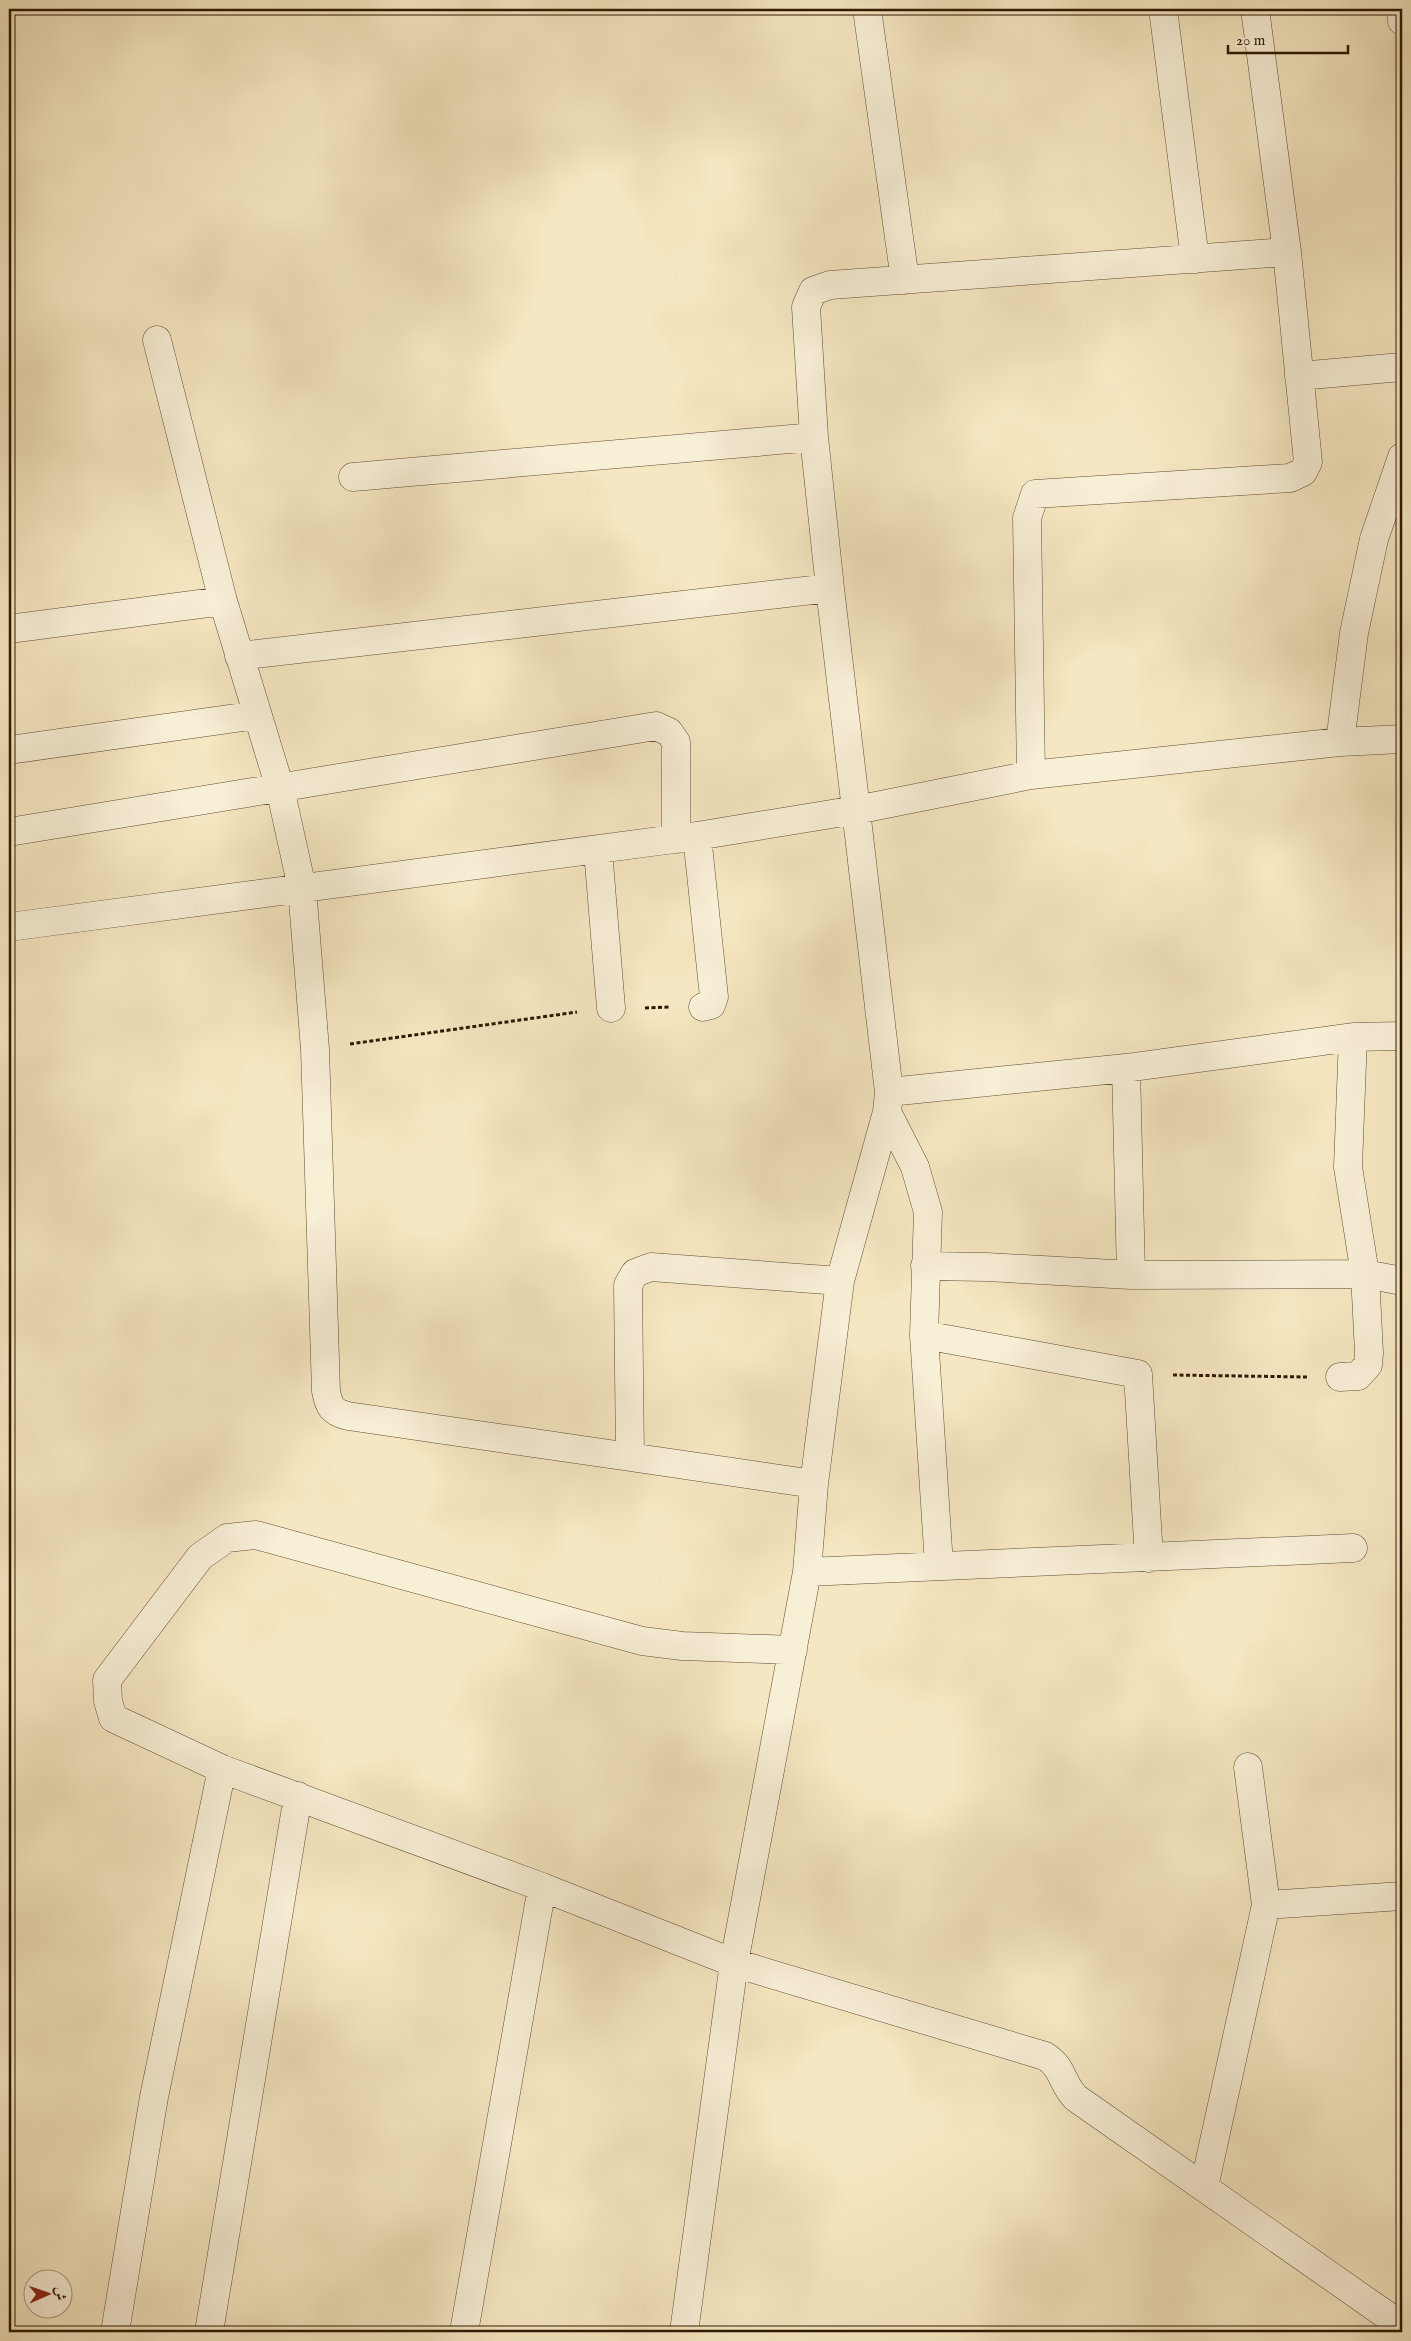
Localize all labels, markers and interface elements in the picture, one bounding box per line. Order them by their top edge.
scale bar [1228,22,1348,54]
text: 20 m [1236,31,1266,50]
north arrow [22,2268,72,2318]
text: ش [51,2286,69,2301]

